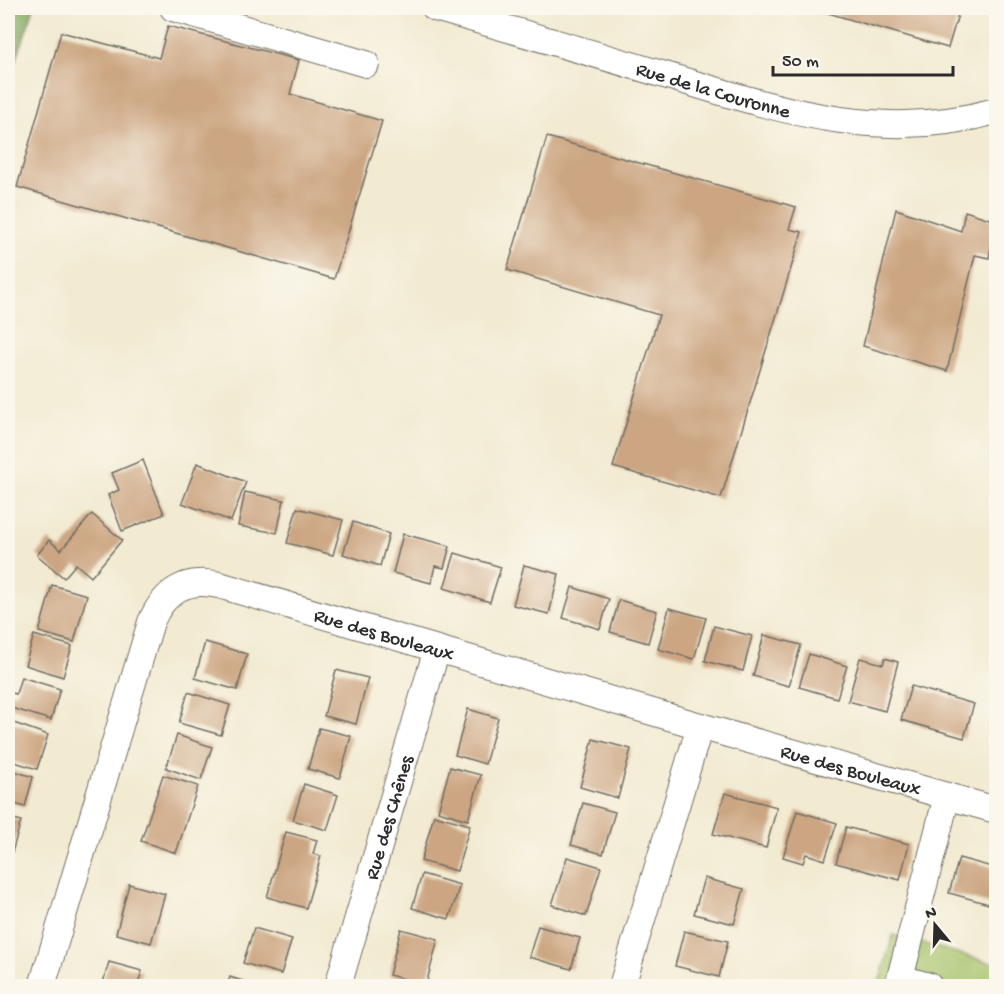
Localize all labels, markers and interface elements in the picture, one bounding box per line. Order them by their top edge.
scale bar [773,39,953,77]
text: 50 m [782,52,819,73]
street label: Rue de la Couronne [633,59,793,125]
street label: Rue des Bouleaux [311,605,457,668]
street label: Rue des Bouleaux [777,741,923,803]
street label: Rue des Chênes [362,753,420,883]
north arrow [905,895,965,955]
text: N [923,903,940,925]

